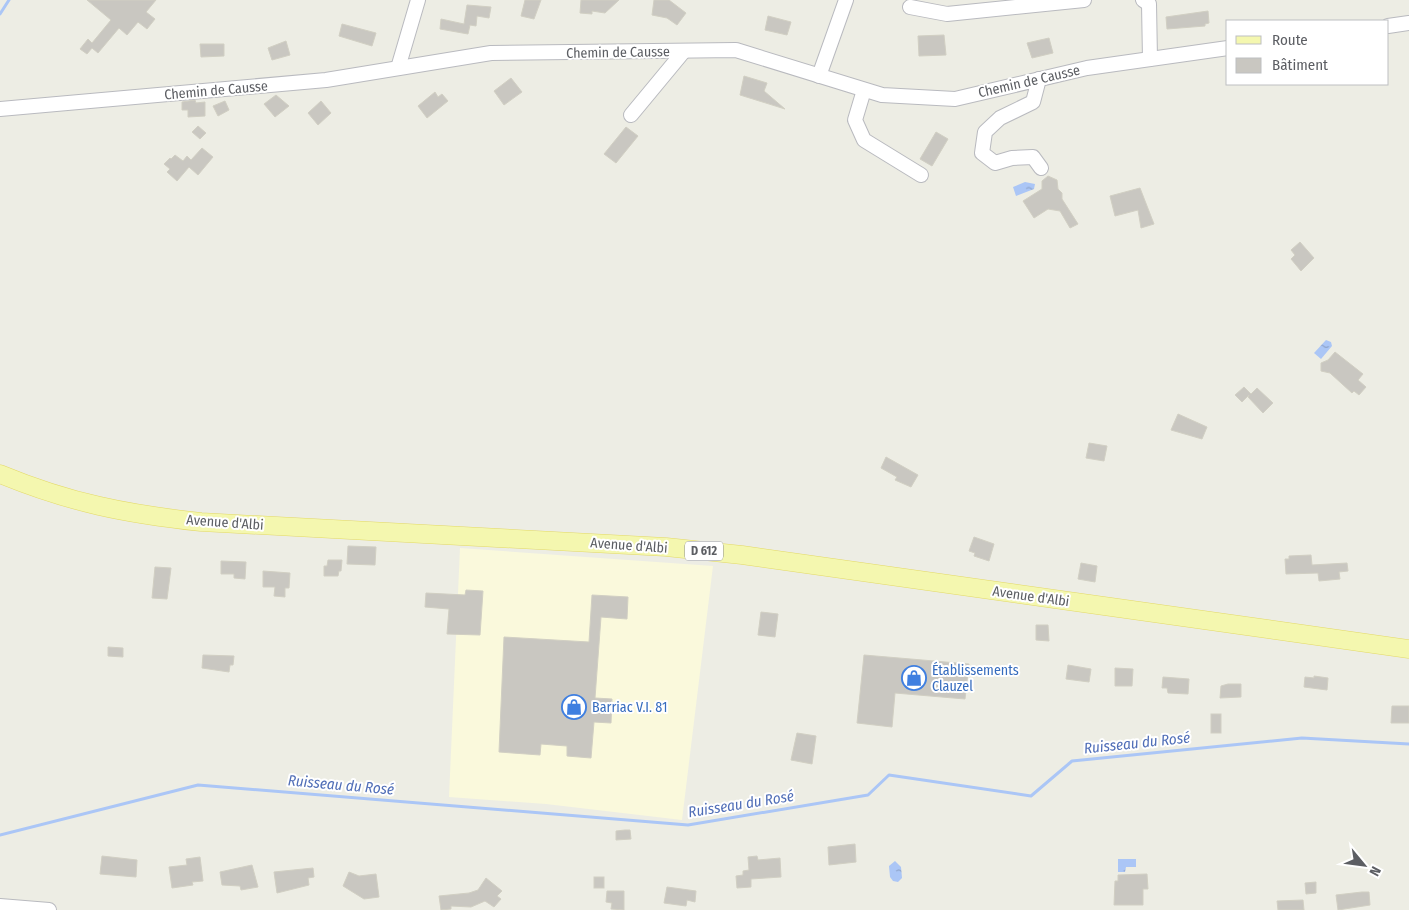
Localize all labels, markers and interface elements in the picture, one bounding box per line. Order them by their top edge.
legend [1226,20,1389,85]
text: Route [1272,31,1308,49]
street label: Chemin de Causse [566,43,670,62]
text: Bâtiment [1272,56,1328,74]
street label: Chemin de Causse [977,62,1082,101]
street label: Chemin de Causse [164,77,269,103]
street label: Avenue d'Albi [186,511,264,534]
street label: Avenue d'Albi [590,534,668,557]
road number: D 612 [685,542,723,560]
street label: Avenue d'Albi [991,583,1070,610]
place label: Établissements Clauzel [932,661,1019,695]
shop icon: Établissements Clauzel [901,665,927,691]
shop icon: Barriac V.I. 81 [561,694,587,720]
place label: Barriac V.I. 81 [592,699,667,716]
water label: Ruisseau du Rosé [1083,728,1191,758]
water label: Ruisseau du Rosé [287,771,395,799]
water label: Ruisseau du Rosé [687,787,795,821]
north arrow [1339,840,1389,890]
text: N [1365,863,1384,879]

